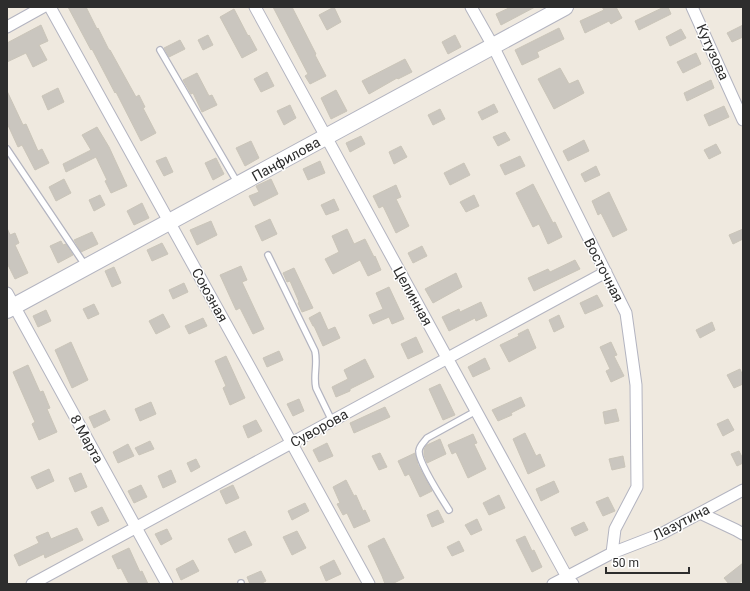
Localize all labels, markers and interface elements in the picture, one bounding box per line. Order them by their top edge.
street label: Кутузова [694,22,732,82]
street label: Панфилова [249,134,323,184]
street label: Восточная [581,235,627,305]
street label: Целинная [390,264,436,328]
street label: Союзная [189,265,231,325]
street label: Суворова [287,406,351,450]
street label: 8 Марта [67,412,107,466]
street label: Лазутина [650,501,712,543]
scale bar [606,549,689,575]
text: 50 m [612,556,639,570]

